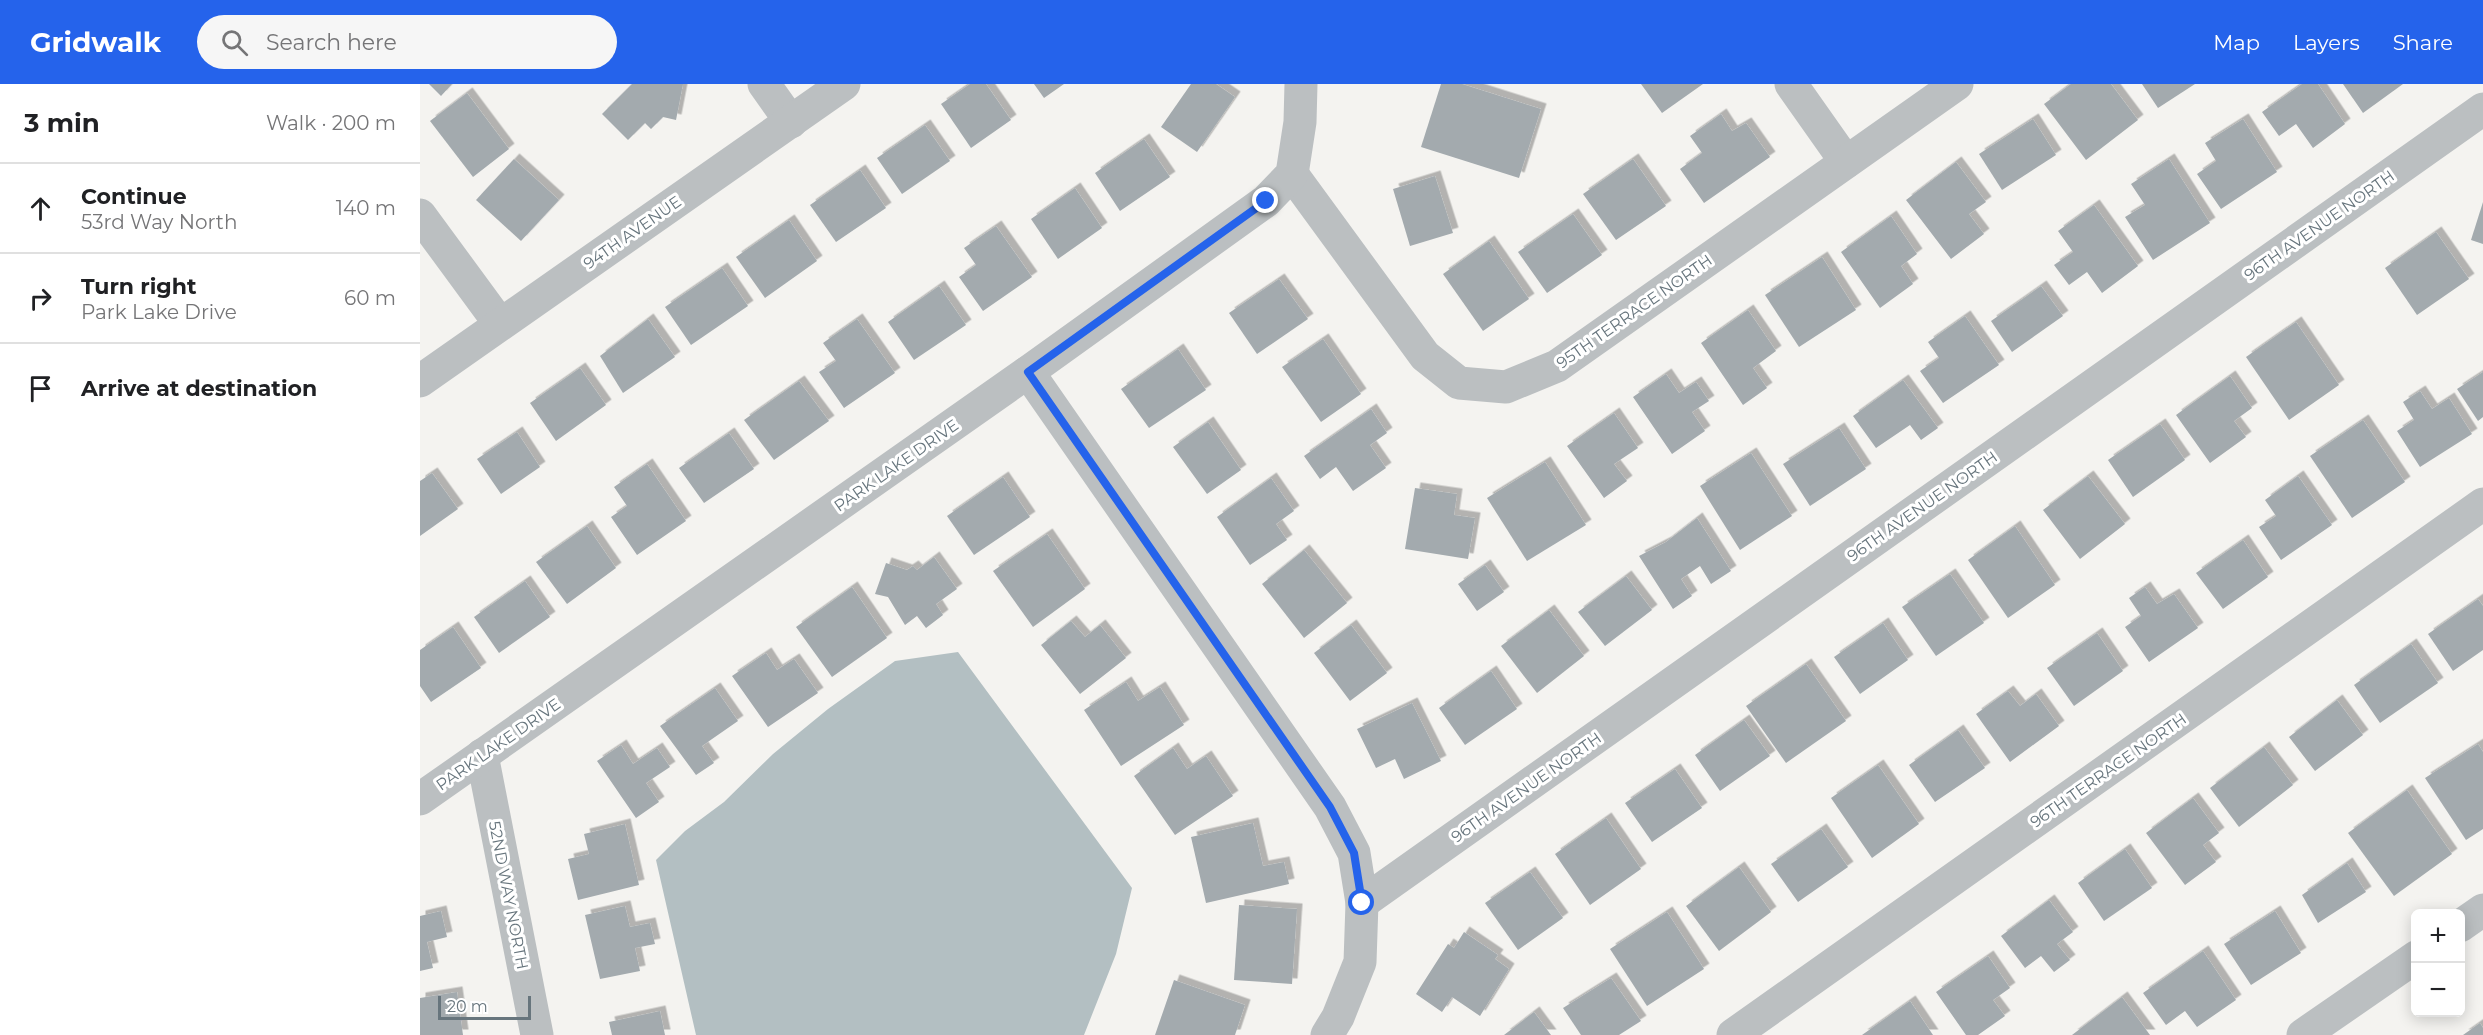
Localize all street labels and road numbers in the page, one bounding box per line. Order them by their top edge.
street label: 96TH AVENUE NORTH [2241,166,2398,284]
street label: 94TH AVENUE [580,192,685,273]
street label: 95TH TERRACE NORTH [1553,250,1716,372]
street label: PARK LAKE DRIVE [830,415,962,516]
street label: 96TH AVENUE NORTH [1844,447,2001,565]
street label: PARK LAKE DRIVE [432,694,564,795]
street label: 96TH TERRACE NORTH [2027,709,2190,832]
street label: 96TH AVENUE NORTH [1448,728,1605,846]
street label: 52ND WAY NORTH [485,819,532,971]

